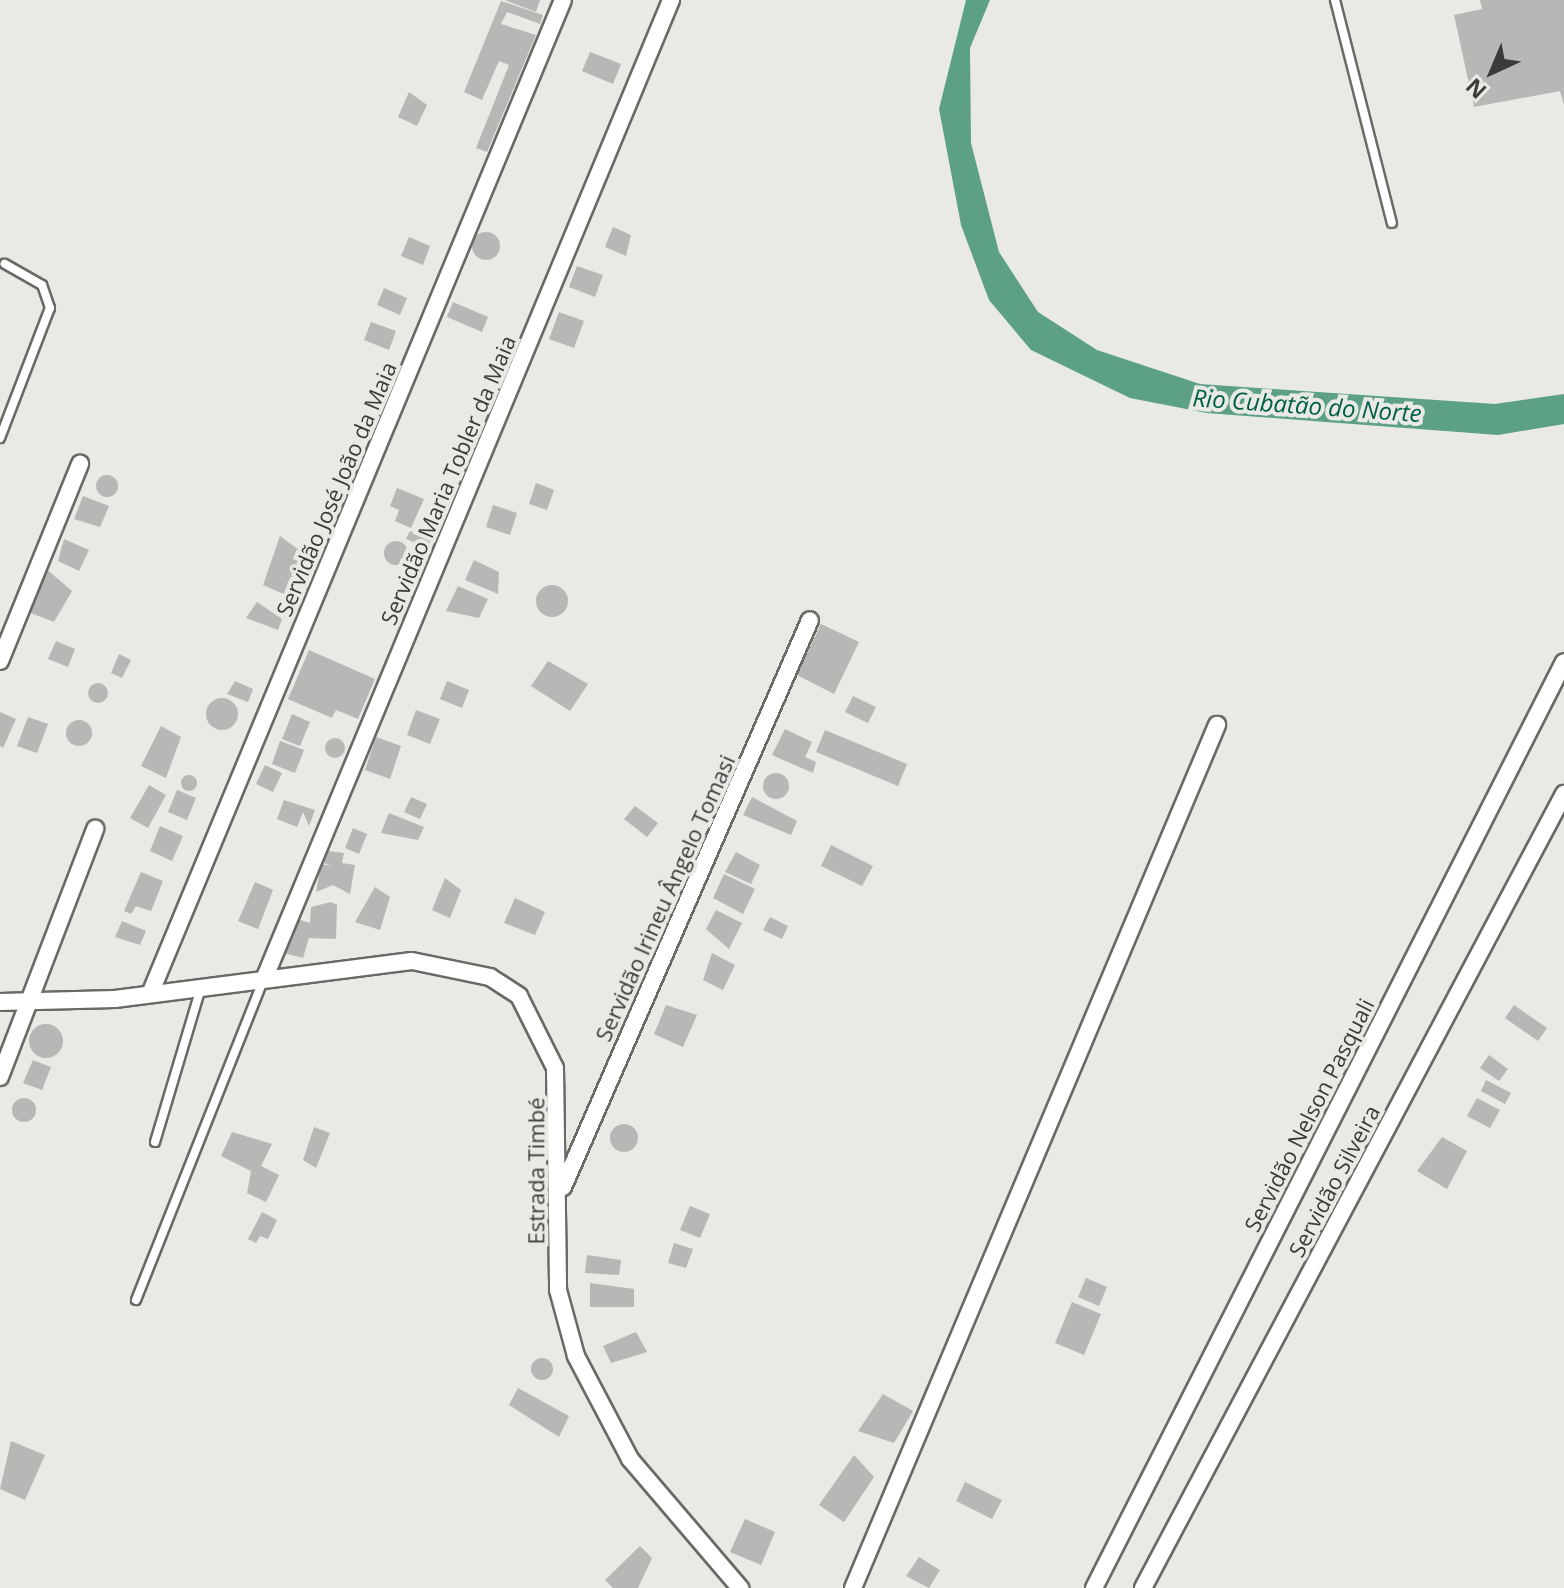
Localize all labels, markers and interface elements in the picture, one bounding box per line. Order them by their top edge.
north arrow [1452,32,1532,112]
text: N [1458,72,1492,106]
street label: Servidão Maria Tobler da Maia [375,331,521,629]
street label: Servidão José João da Maia [270,358,402,620]
water label: Rio Cubatão do Norte [1192,383,1422,427]
street label: Servidão Irineu Ângelo Tomasi [590,751,740,1045]
street label: Servidão Nelson Pasquali [1239,994,1379,1236]
street label: Estrada Timbé [523,1097,549,1245]
street label: Servidão Silveira [1283,1101,1385,1261]

